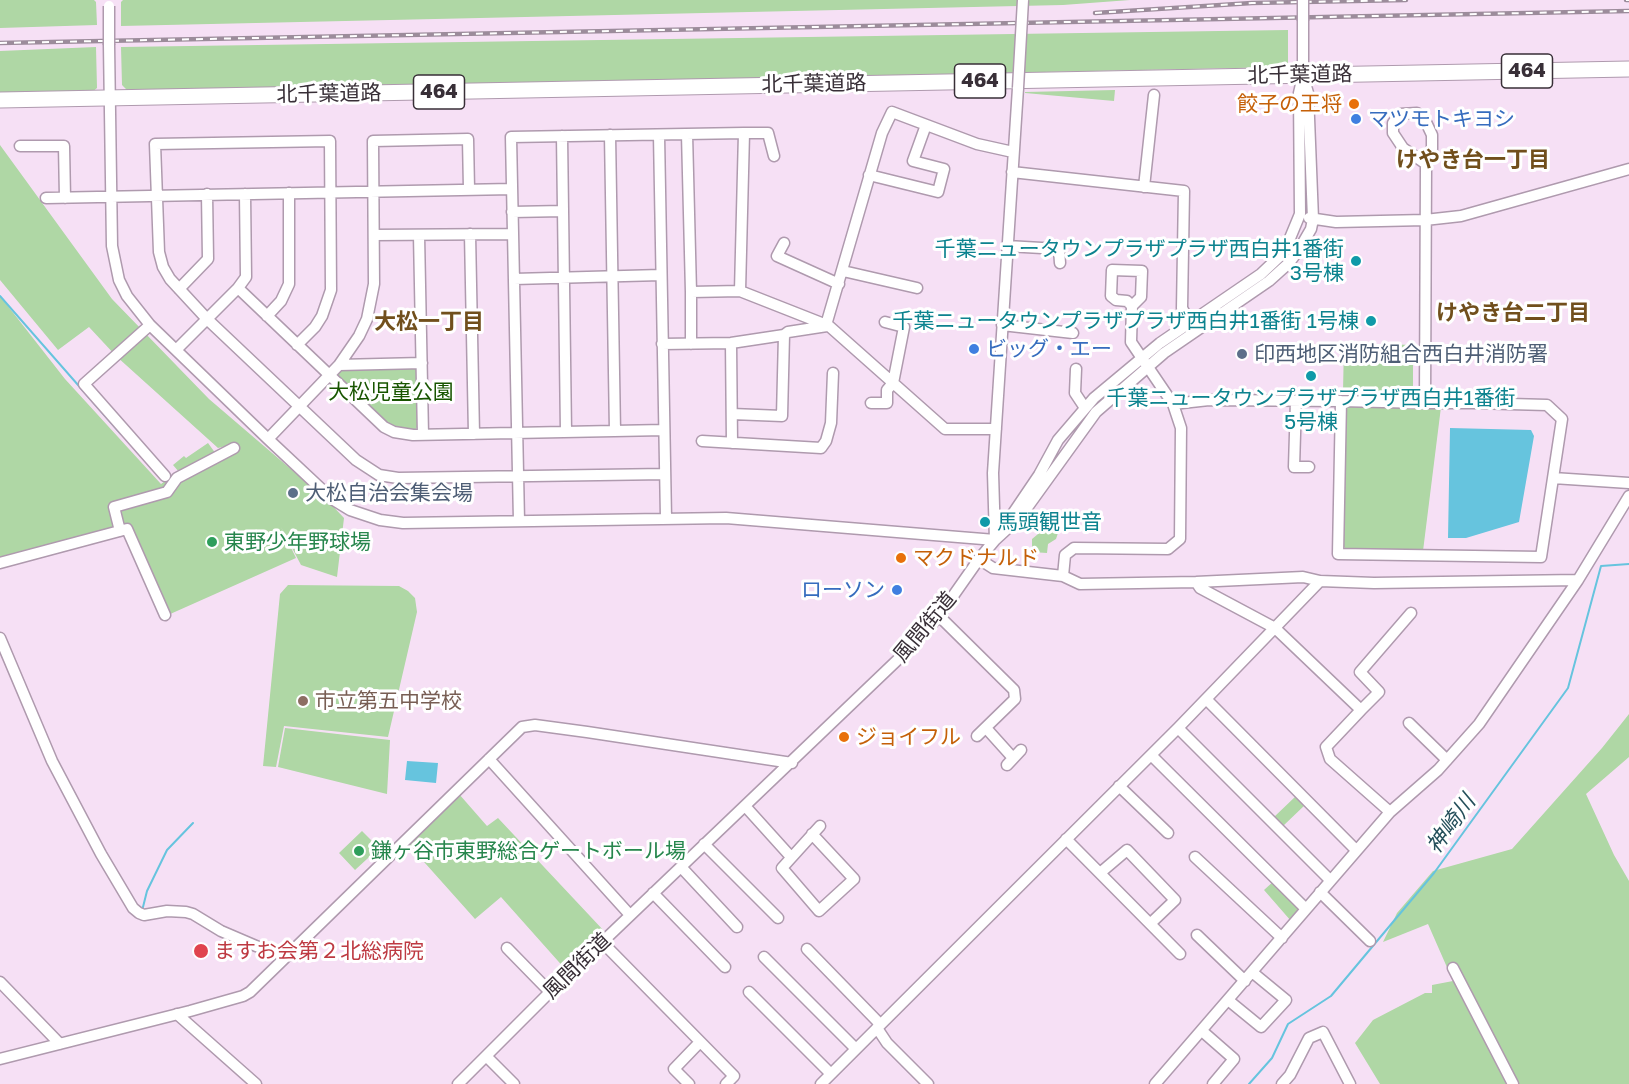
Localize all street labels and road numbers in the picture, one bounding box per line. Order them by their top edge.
road number: 464 [1502,54,1552,88]
street label: 北千葉道路 [1247,61,1353,89]
road number: 464 [954,64,1006,98]
street label: 北千葉道路 [761,70,867,98]
road number: 464 [414,75,464,109]
street label: 北千葉道路 [276,80,382,108]
street label: 風間街道 [888,587,962,667]
street label: 風間街道 [538,928,616,1004]

